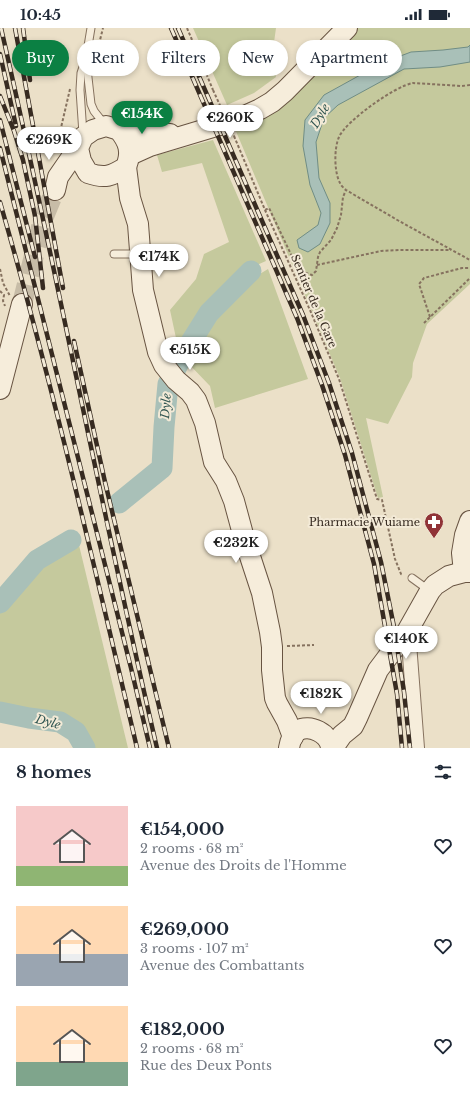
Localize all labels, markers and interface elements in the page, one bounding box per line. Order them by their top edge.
text: 10:45 [20,5,61,24]
chip: Buy [12,40,69,76]
chip: Rent [77,40,139,76]
chip: Filters [147,40,220,76]
chip: New [228,40,288,76]
chip: Apartment [296,40,402,76]
pin: €154K [114,101,170,135]
water label: Dyle [306,101,333,131]
text: €154K [121,105,163,122]
pin: €260K [202,105,258,139]
text: €260K [206,109,254,126]
pin: €269K [21,127,77,161]
text: €269K [26,131,72,148]
pin: €174K [131,244,187,278]
text: €174K [138,248,180,265]
street label: Sentier de la Gare [288,252,340,350]
pin: €515K [162,337,218,371]
text: €515K [169,341,211,358]
water label: Dyle [157,392,174,420]
pharmacy icon: Pharmacie Wuiame [423,511,445,539]
place label: Pharmacie Wuiame [309,515,420,529]
pin: €232K [208,530,264,564]
text: €232K [213,534,259,551]
pin: €140K [378,626,434,660]
text: €140K [384,630,428,647]
pin: €182K [293,681,349,715]
text: €182K [300,685,342,702]
water label: Dyle [33,711,63,732]
icon: filters [432,761,454,783]
text: 8 homes [16,762,91,783]
text: €154,000 [140,819,224,840]
icon: home [48,822,96,870]
icon: heart [432,835,454,857]
text: 2 rooms · 68 m² [140,840,243,857]
text: Avenue des Droits de l'Homme [140,857,347,874]
text: €269,000 [140,919,229,940]
icon: home [48,922,96,970]
icon: heart [432,935,454,957]
text: 3 rooms · 107 m² [140,940,249,957]
text: Avenue des Combattants [140,957,304,974]
text: €182,000 [140,1019,225,1040]
icon: home [48,1022,96,1070]
icon: heart [432,1035,454,1057]
text: 2 rooms · 68 m² [140,1040,243,1057]
text: Rue des Deux Ponts [140,1057,272,1074]

